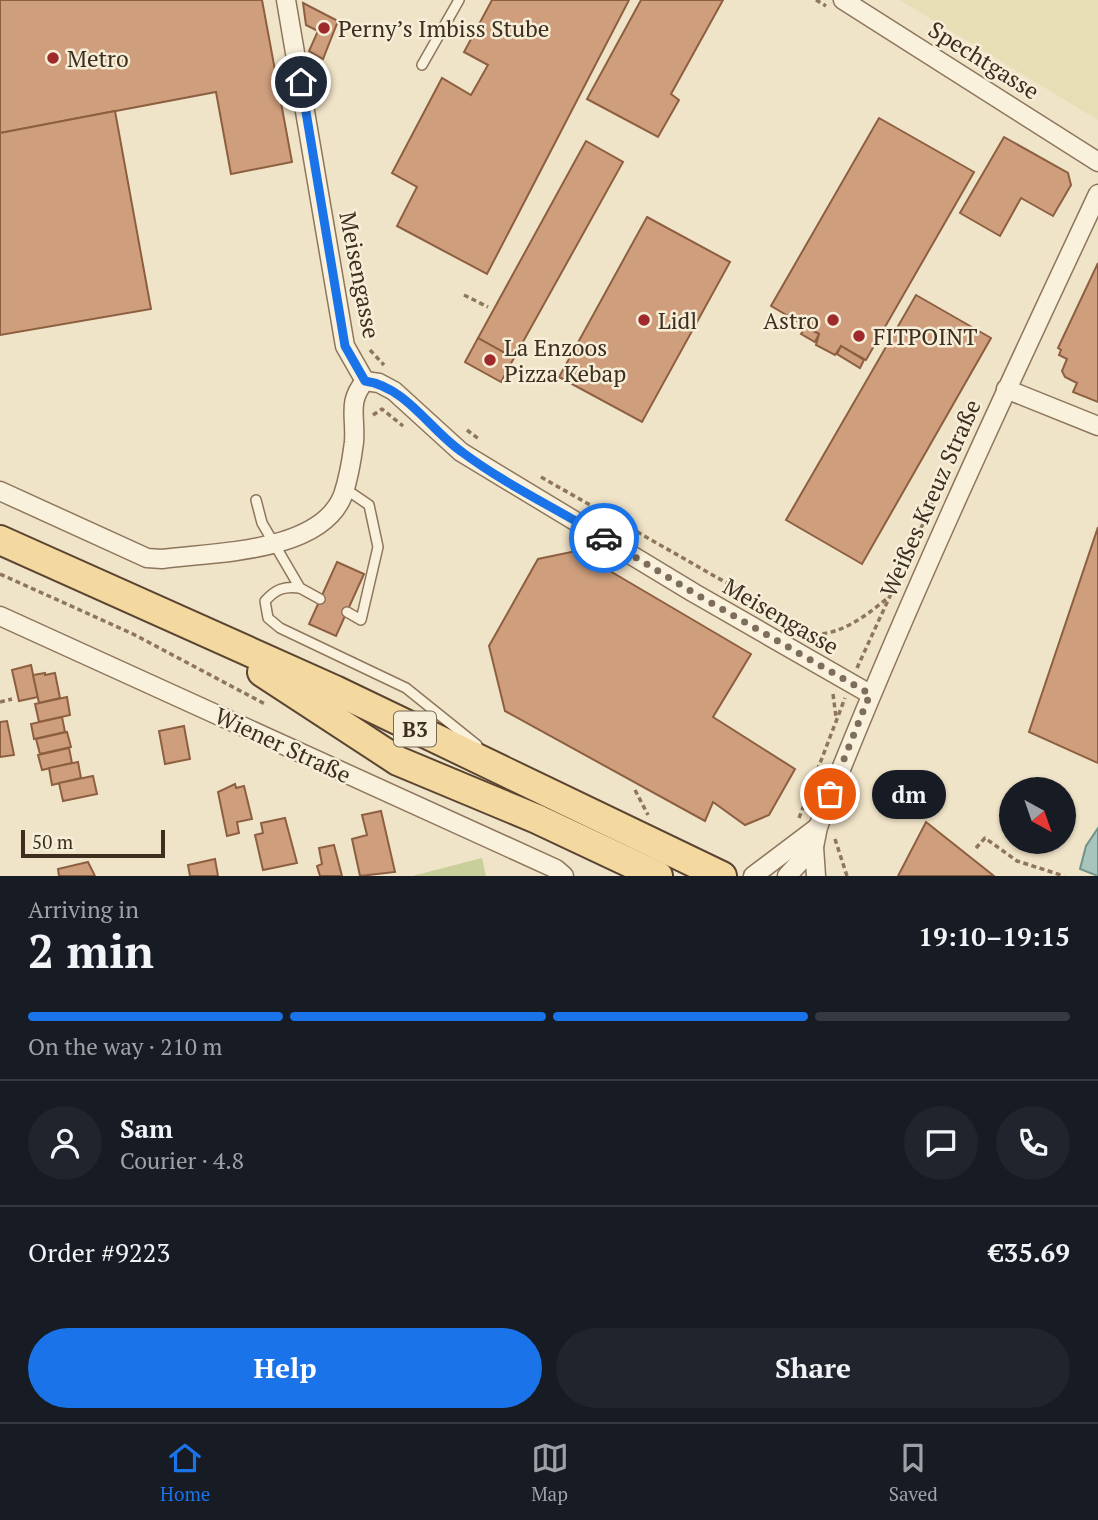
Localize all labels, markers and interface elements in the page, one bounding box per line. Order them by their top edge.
place label: Perny’s Imbiss Stube [338,13,549,44]
street label: Spechtgasse [923,14,1045,106]
marker: Perny’s Imbiss Stube [316,20,332,36]
place label: Metro [67,43,129,74]
marker: Metro [45,50,61,66]
pin [271,52,331,112]
icon: home [282,63,320,101]
street label: Meisengasse [332,209,388,341]
place label: Lidl [658,305,697,336]
place label: Astro [763,305,819,336]
marker: Lidl [636,312,652,328]
marker: Astro [825,312,841,328]
place label: FITPOINT [873,321,977,352]
marker: FITPOINT [851,328,867,344]
place label: La Enzoos Pizza Kebap [504,332,626,389]
marker: La Enzoos Pizza Kebap [482,352,498,368]
street label: Weißes Kreuz Straße [873,394,987,602]
courier [569,503,639,573]
icon: car [585,519,623,557]
street label: Meisengasse [717,570,845,662]
street label: Wiener Straße [210,700,356,790]
road number: B3 [394,712,436,746]
pin [800,764,860,824]
callout: dm [872,770,945,818]
icon: bag [811,775,849,813]
north arrow [999,777,1076,854]
map controls [999,777,1076,854]
text: dm [891,779,927,810]
scale bar [21,827,164,859]
text: 50 m [32,829,73,854]
text: Arriving in [28,894,139,925]
text: 19:10–19:15 [918,919,1070,953]
text: 2 min [28,920,154,981]
text: On the way · 210 m [28,1031,222,1062]
button: person [28,1106,102,1180]
button: chat [904,1106,978,1180]
button: phone [996,1106,1070,1180]
text: Sam [120,1111,173,1145]
text: Courier · 4.8 [120,1145,244,1176]
text: Order #9223 [28,1235,170,1269]
text: €35.69 [989,1235,1070,1269]
button: Help [28,1328,542,1408]
button: Share [556,1328,1070,1408]
tab: Home [160,1439,210,1506]
tab: Map [531,1439,569,1506]
tab: Saved [889,1439,938,1506]

